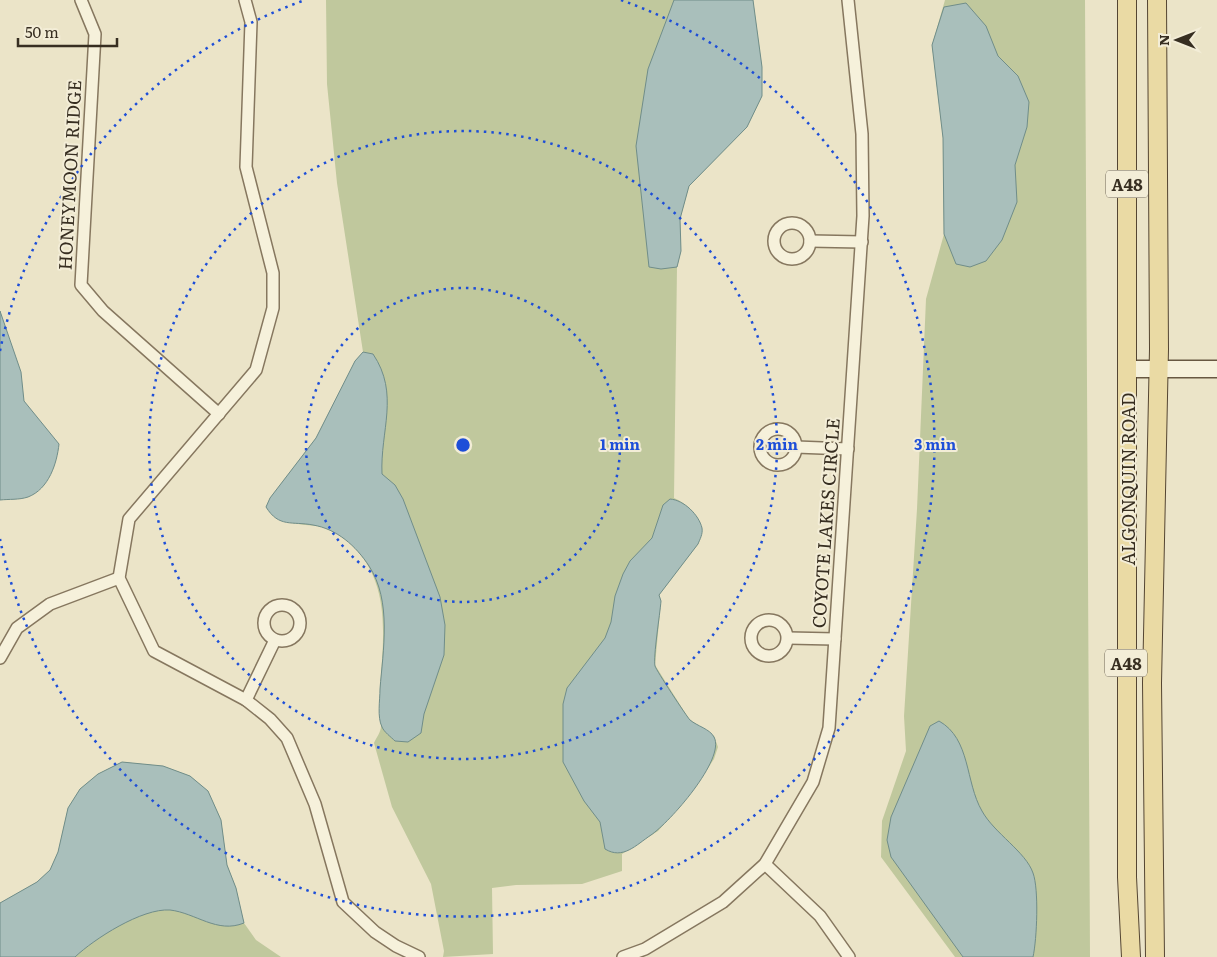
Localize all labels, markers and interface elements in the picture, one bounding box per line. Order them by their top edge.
scale bar [18,15,116,47]
north arrow [1152,15,1202,65]
text: 50 m [25,20,59,43]
text: N [1153,34,1173,46]
street label: HONEYMOON RIDGE [51,79,87,271]
road number: A48 [1106,170,1148,198]
street label: ALGONQUIN ROAD [1114,393,1141,565]
street label: COYOTE LAKES CIRCLE [804,417,846,629]
text: 1 min [600,432,641,455]
text: 2 min [756,432,799,455]
text: 3 min [914,432,957,455]
centre of rings [454,436,472,454]
road number: A48 [1105,650,1147,676]

